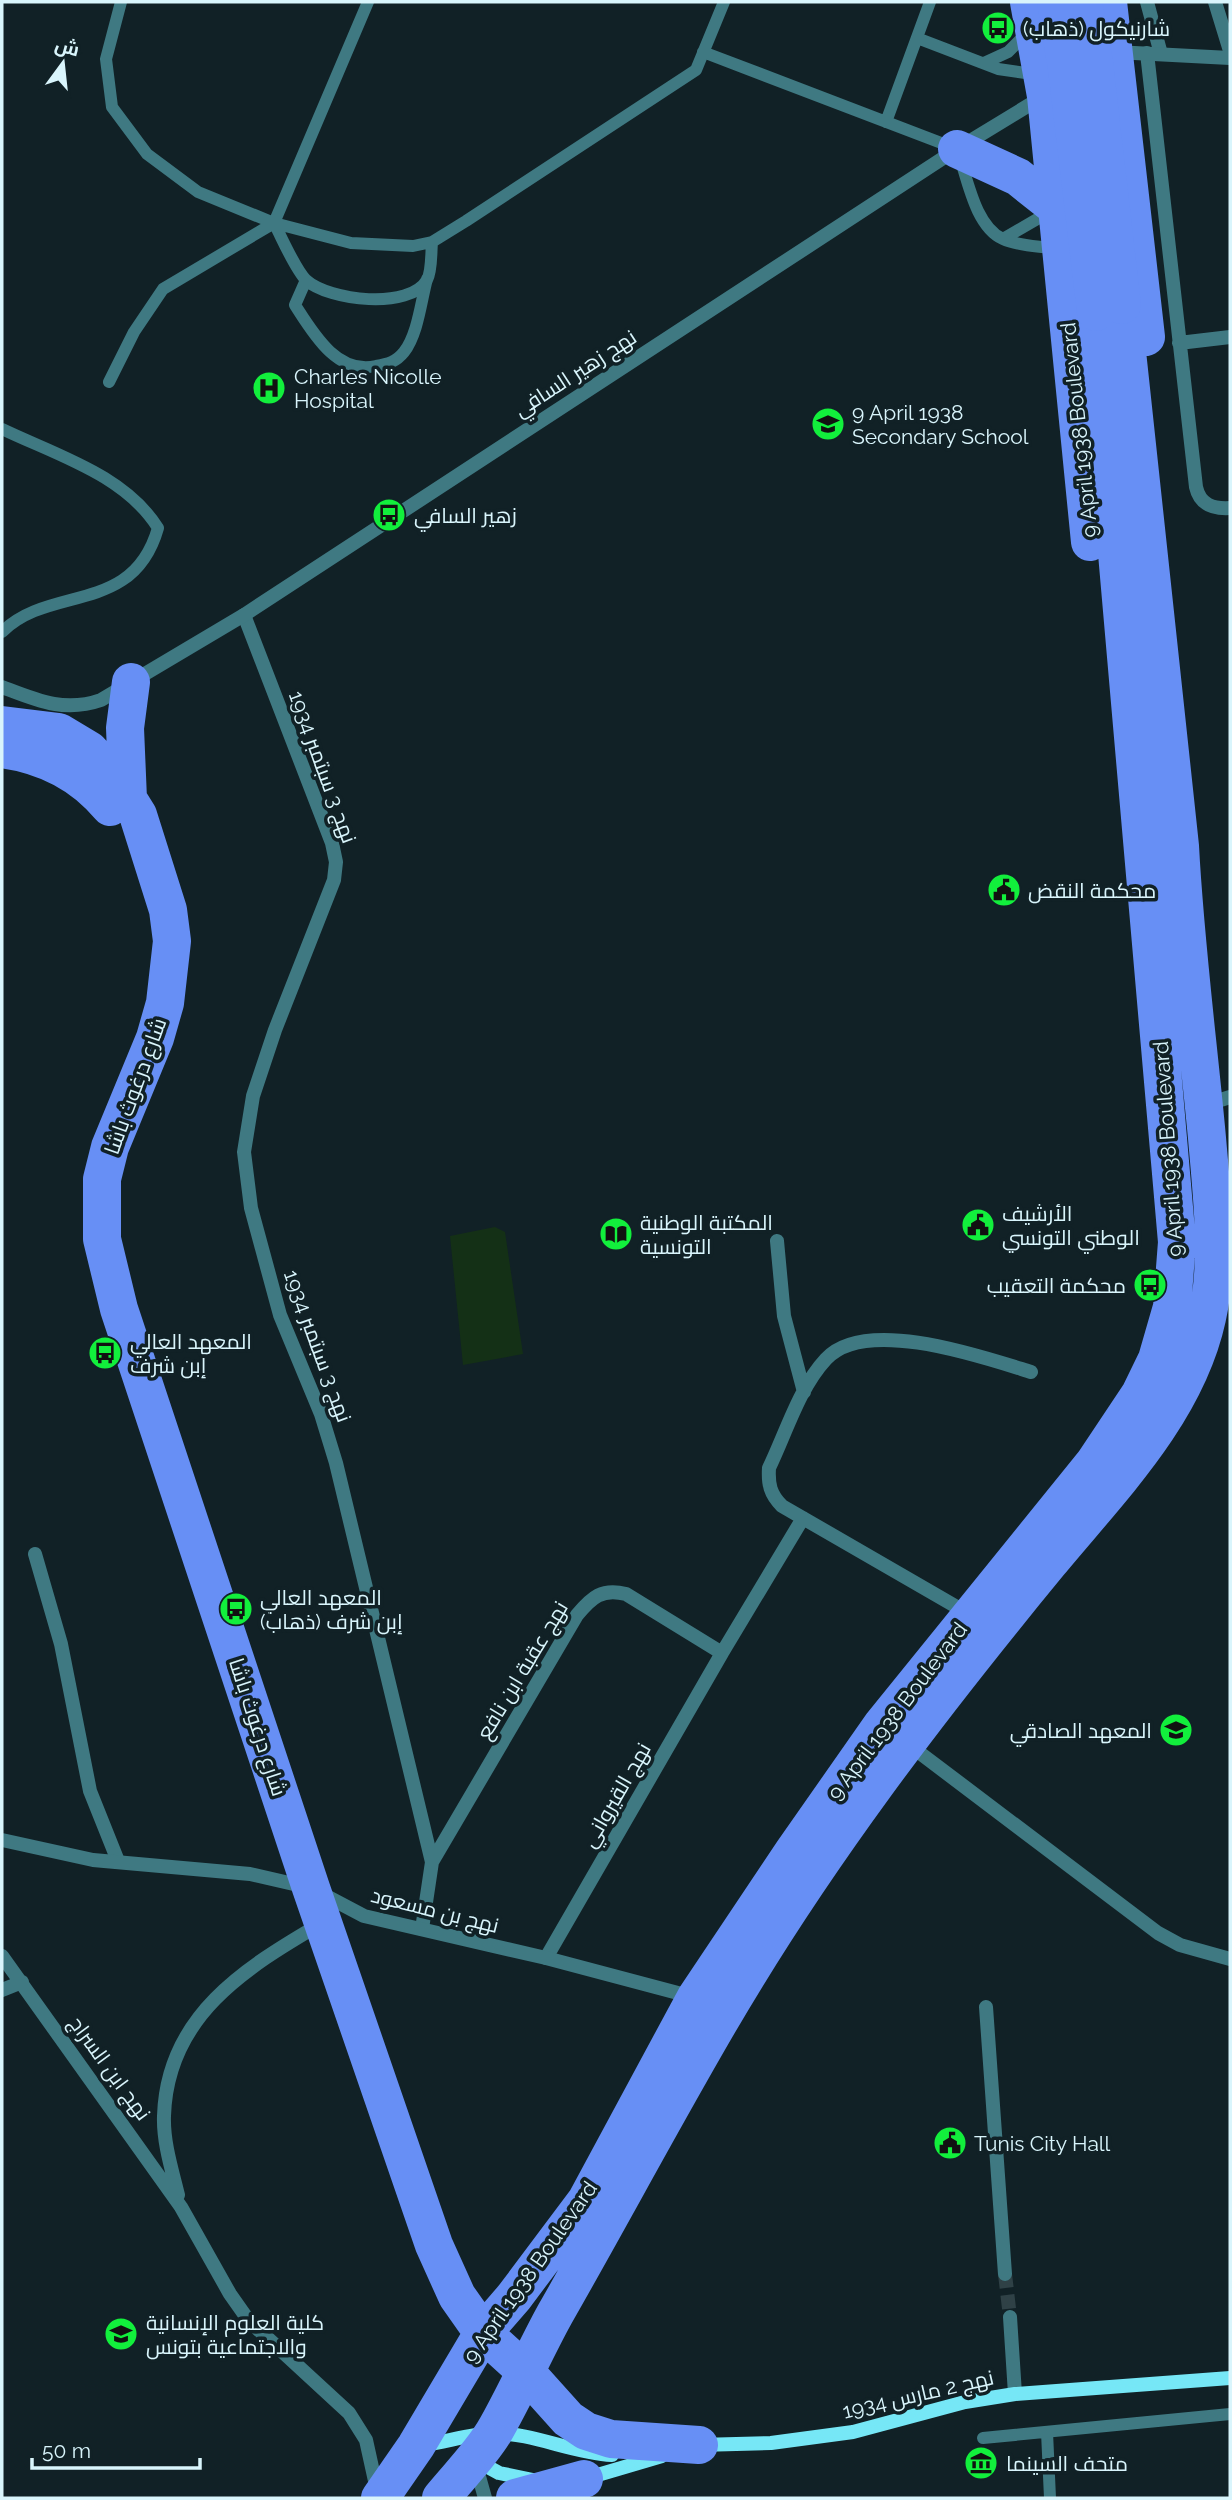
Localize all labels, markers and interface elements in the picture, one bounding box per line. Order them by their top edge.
bus stop icon: شارنيكول (ذهاب) [979,9,1017,47]
place label: شارنيكول (ذهاب) [1023,16,1170,42]
north arrow [28,28,98,98]
text: ش [53,33,82,61]
street label: 9 April 1938 Boulevard [1055,321,1103,539]
street label: نهج زهير السافي [509,324,643,425]
place label: Charles Nicolle Hospital [294,364,441,413]
hospital icon: Charles Nicolle Hospital [250,369,288,407]
place label: 9 April 1938 Secondary School [852,400,1029,449]
school or university icon: 9 April 1938 Secondary School [809,405,847,443]
bus stop icon: زهير السافي [370,496,408,534]
place label: زهير السافي [414,503,517,532]
street label: نهج 3 سبتمبر 1934 [282,687,362,847]
public building icon: محكمة النقض [985,871,1023,909]
place label: محكمة النقض [1028,878,1156,904]
street label: شارع درغوث باشا [99,1014,173,1158]
street label: 9 April 1938 Boulevard [1148,1040,1188,1258]
place label: الأرشيف الوطني التونسي [1002,1201,1140,1254]
public building icon: الأرشيف الوطني التونسي [959,1206,997,1244]
place label: المكتبة الوطنية التونسية [640,1210,773,1259]
library icon: المكتبة الوطنية التونسية [597,1215,635,1253]
street label: نهج 3 سبتمبر 1934 [277,1266,357,1426]
bus stop icon: محكمة التعقيب [1131,1266,1169,1304]
place label: محكمة التعقيب [987,1273,1126,1298]
place label: المعهد العالي إبن شرف [130,1329,252,1379]
bus stop icon: المعهد العالي إبن شرف [86,1334,124,1372]
place label: المعهد العالي إبن شرف (ذهاب) [260,1585,403,1635]
bus stop icon: المعهد العالي إبن شرف (ذهاب) [217,1590,255,1628]
street label: نهج عقبة ابن نافع [471,1596,575,1745]
street label: 9 April 1938 Boulevard [822,1617,972,1805]
street label: شارع درغوث باشا [222,1655,292,1800]
school or university icon: المعهد الصادقي [1157,1711,1195,1749]
place label: المعهد الصادقي [1010,1718,1152,1747]
street label: نهج القيرواني [576,1738,659,1854]
street label: نهج بن مسعود [368,1882,502,1940]
street label: نهج ابن السراج [62,2011,156,2126]
public building icon: Tunis City Hall [931,2124,969,2162]
place label: Tunis City Hall [974,2131,1111,2156]
street label: 9 April 1938 Boulevard [458,2176,602,2368]
place label: كلية العلوم الإنسانية والاجتماعية بتونس [146,2310,324,2360]
school or university icon: كلية العلوم الإنسانية والاجتماعية بتونس [102,2315,140,2353]
street label: نهج 2 مارس 1934 [840,2364,996,2425]
scale bar [32,2426,200,2470]
text: 50 m [42,2438,91,2463]
museum icon: متحف السينما [962,2444,1000,2482]
place label: متحف السينما [1006,2451,1128,2476]

